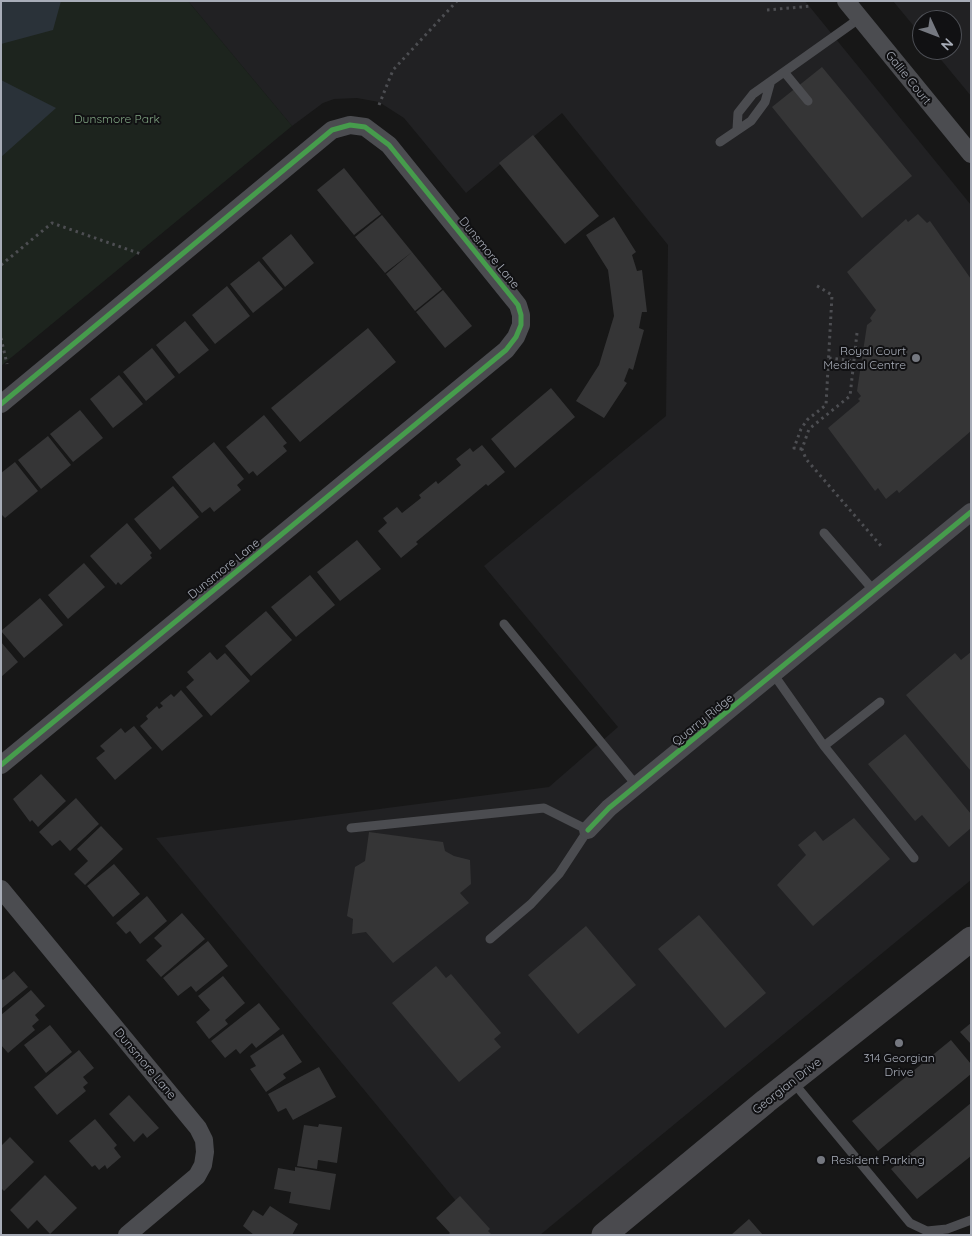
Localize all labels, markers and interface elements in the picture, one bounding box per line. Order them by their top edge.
north arrow [912,10,962,60]
text: N [937,35,957,54]
street label: Gallie Court [882,48,934,108]
park label: Dunsmore Park [74,112,160,126]
street label: Dunsmore Lane [456,214,522,292]
place label: Royal Court Medical Centre [823,344,906,372]
marker: Royal Court Medical Centre [910,352,922,364]
street label: Dunsmore Lane [185,536,263,602]
street label: Quarry Ridge [669,691,737,749]
street label: Dunsmore Lane [111,1026,179,1102]
marker: 314 Georgian Drive [893,1037,905,1049]
place label: 314 Georgian Drive [863,1051,935,1079]
street label: Georgian Drive [750,1055,824,1117]
place label: Resident Parking [831,1153,925,1167]
marker: Resident Parking [815,1154,827,1166]

